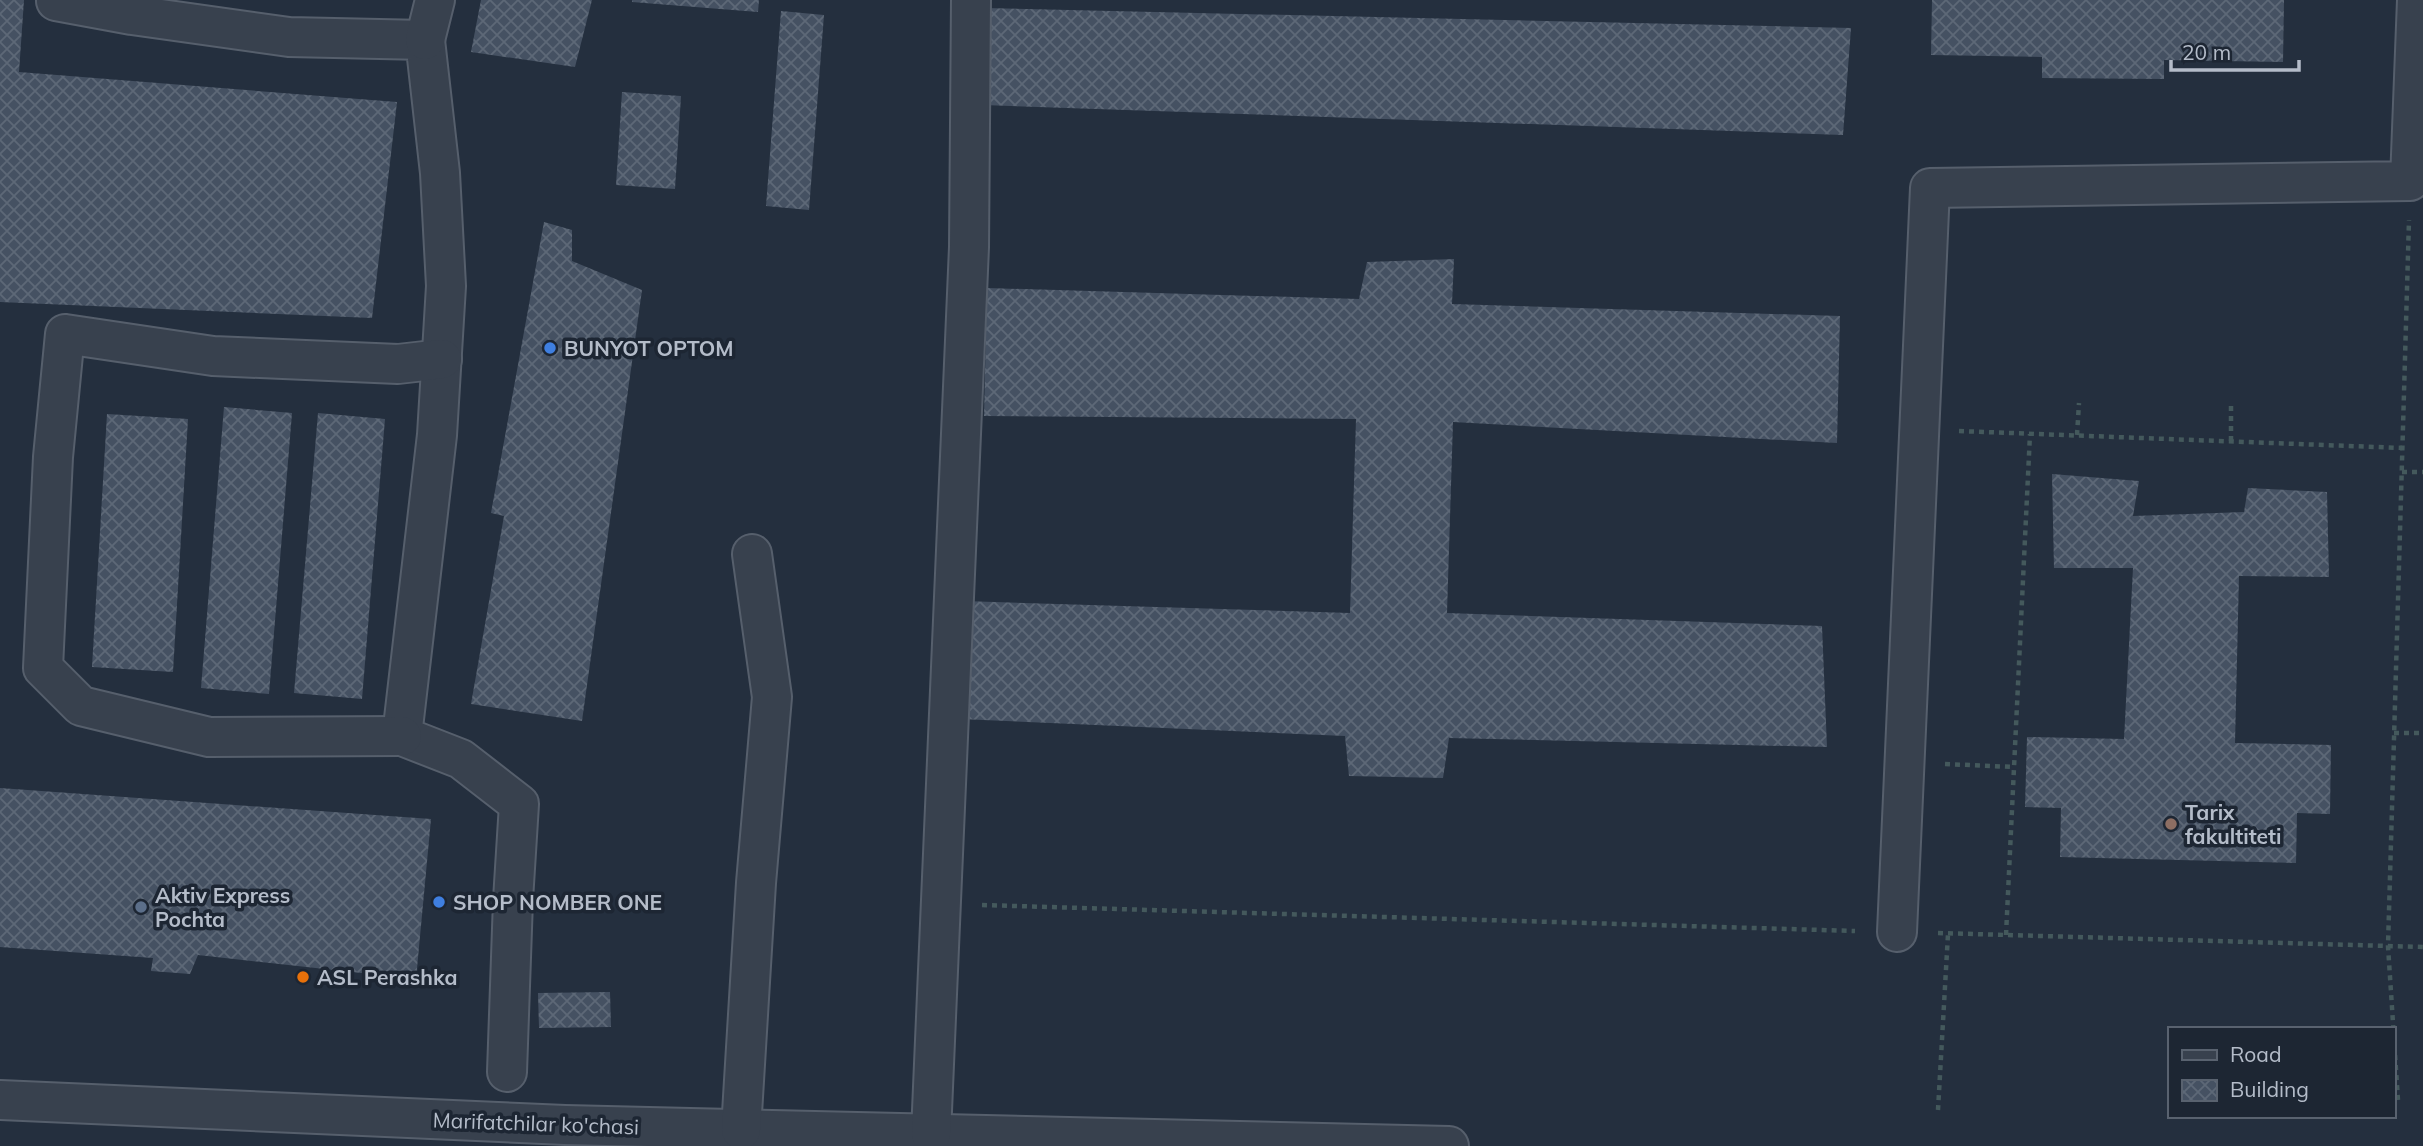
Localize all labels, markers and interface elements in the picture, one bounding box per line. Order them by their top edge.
scale bar [2171,28,2299,72]
text: 20 m [2182,39,2231,65]
place label: BUNYOT OPTOM [564,335,734,361]
marker: BUNYOT OPTOM [542,340,558,356]
place label: Tarix fakultiteti [2185,799,2281,849]
marker: Tarix fakultiteti [2163,816,2179,832]
place label: Aktiv Express Pochta [155,882,290,932]
place label: SHOP NOMBER ONE [453,889,662,915]
marker: SHOP NOMBER ONE [431,894,447,910]
marker: Aktiv Express Pochta [133,899,149,915]
place label: ASL Perashka [317,964,457,990]
marker: ASL Perashka [295,969,311,985]
legend [2168,1027,2395,1118]
text: Road [2230,1041,2281,1067]
text: Building [2230,1076,2309,1102]
street label: Marifatchilar ko'chasi [432,1106,640,1140]

